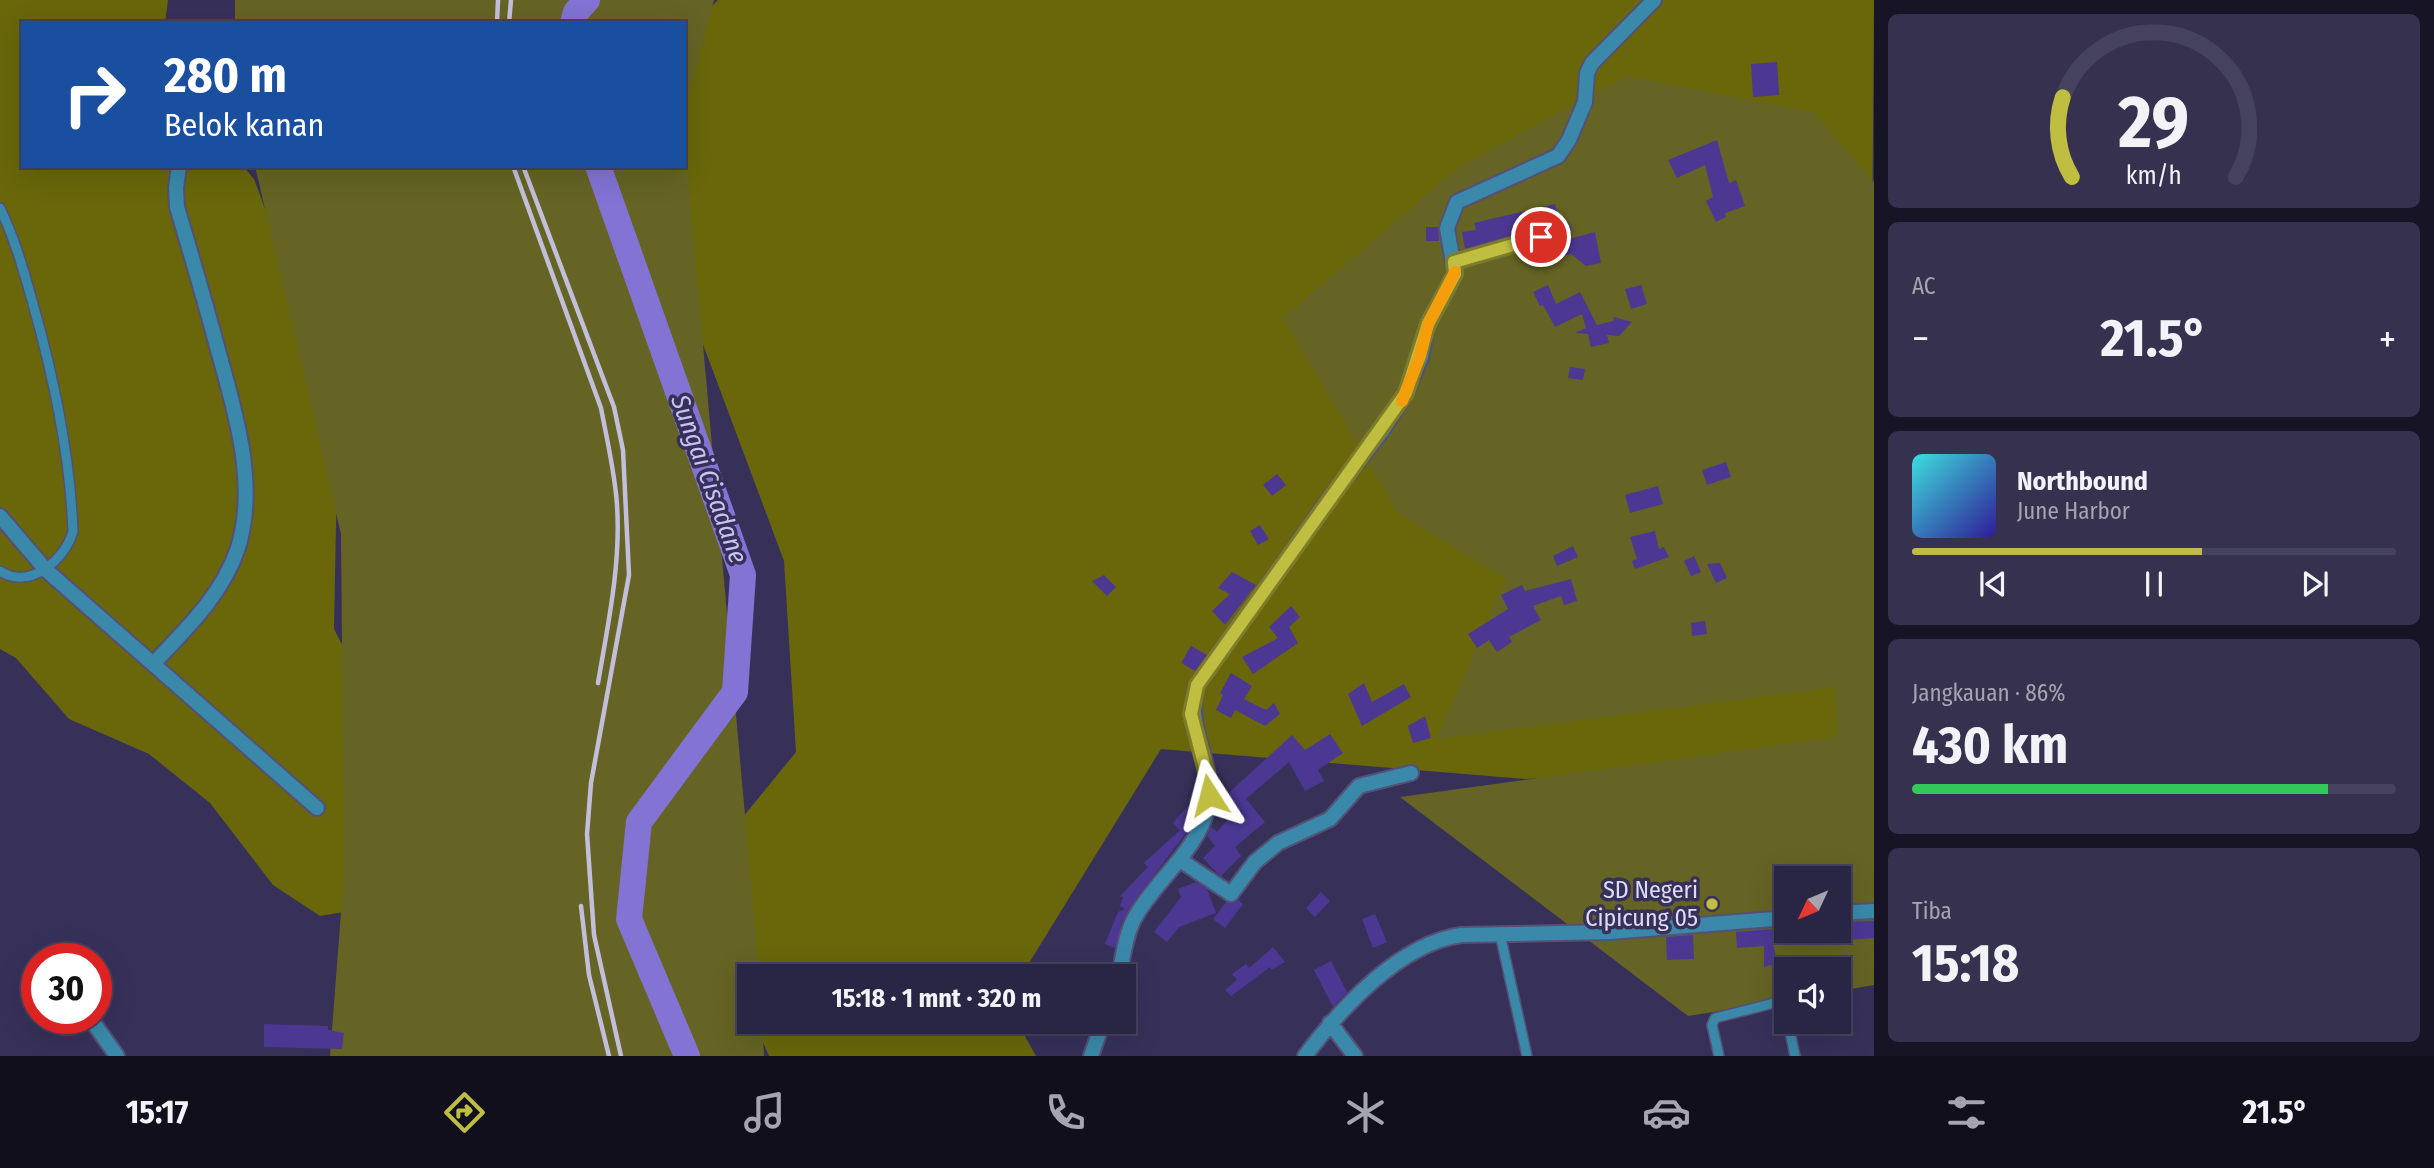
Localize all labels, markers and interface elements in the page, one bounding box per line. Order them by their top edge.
text: 280 m [164,46,287,105]
icon: right [49,49,140,140]
text: 29 [2118,80,2189,167]
text: Belok kanan [164,106,324,144]
text: km/h [2126,161,2182,191]
pin [1511,207,1571,267]
icon: arrive [1522,218,1560,256]
text: AC [1912,272,1936,300]
text: 21.5° [2100,307,2207,370]
text: − [1912,316,1929,362]
text: + [2379,316,2396,362]
water label: Sungai Cisadane [664,390,754,567]
text: Northbound [2017,466,2148,497]
text: June Harbor [2017,497,2130,525]
icon: previous [1974,565,2012,603]
icon: pause [2135,565,2173,603]
icon: next [2296,565,2334,603]
text: Jangkauan · 86% [1912,679,2065,707]
text: 430 km [1912,714,2068,777]
position arrow [1172,758,1246,832]
north arrow [1774,866,1852,943]
map controls [1774,866,1851,1034]
place label: SD Negeri Cipicung 05 [1585,876,1698,932]
marker: SD Negeri Cipicung 05 [1704,896,1720,912]
text: Tiba [1912,897,1952,925]
text: 15:18 [1912,932,2019,995]
speed limit sign: 30 [21,943,112,1034]
button: sound [1774,957,1851,1034]
text: 15:18 · 1 mnt · 320 m [832,983,1041,1014]
icon: directions [440,1088,489,1137]
icon: music [740,1088,789,1137]
icon: phone [1041,1088,1090,1137]
icon: climate [1341,1088,1390,1137]
icon: car [1642,1088,1691,1137]
icon: filters [1942,1088,1991,1137]
text: 15:17 [126,1093,188,1131]
text: 21.5° [2242,1093,2308,1131]

